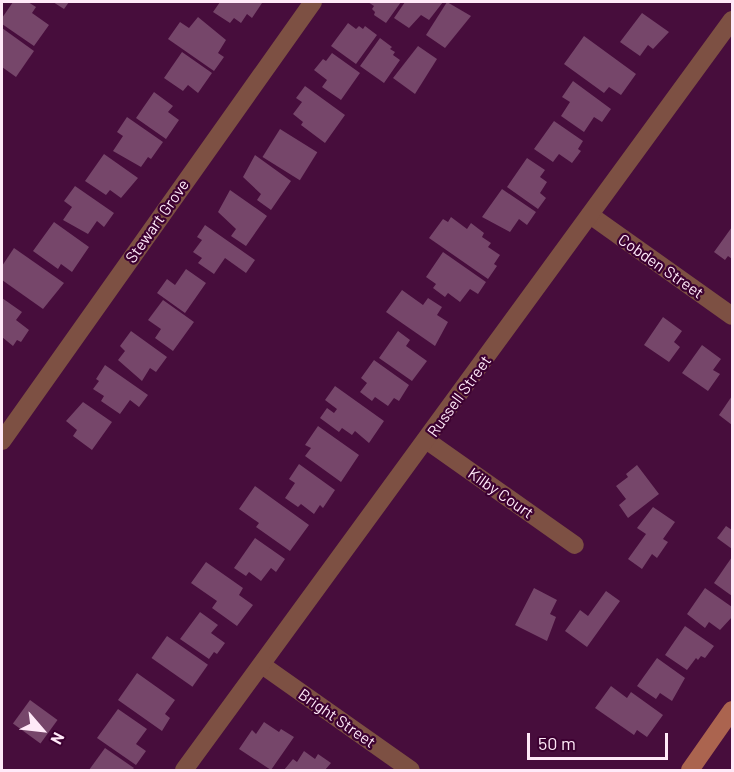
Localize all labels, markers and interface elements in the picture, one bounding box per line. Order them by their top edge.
street label: Stewart Grove [121,175,193,267]
street label: Cobden Street [615,230,707,302]
street label: Russell Street [423,351,495,441]
street label: Kilby Court [465,463,537,523]
street label: Bright Street [295,684,379,752]
north arrow [12,700,72,760]
scale bar [530,721,671,759]
text: N [47,730,69,748]
text: 50 m [538,732,576,754]

